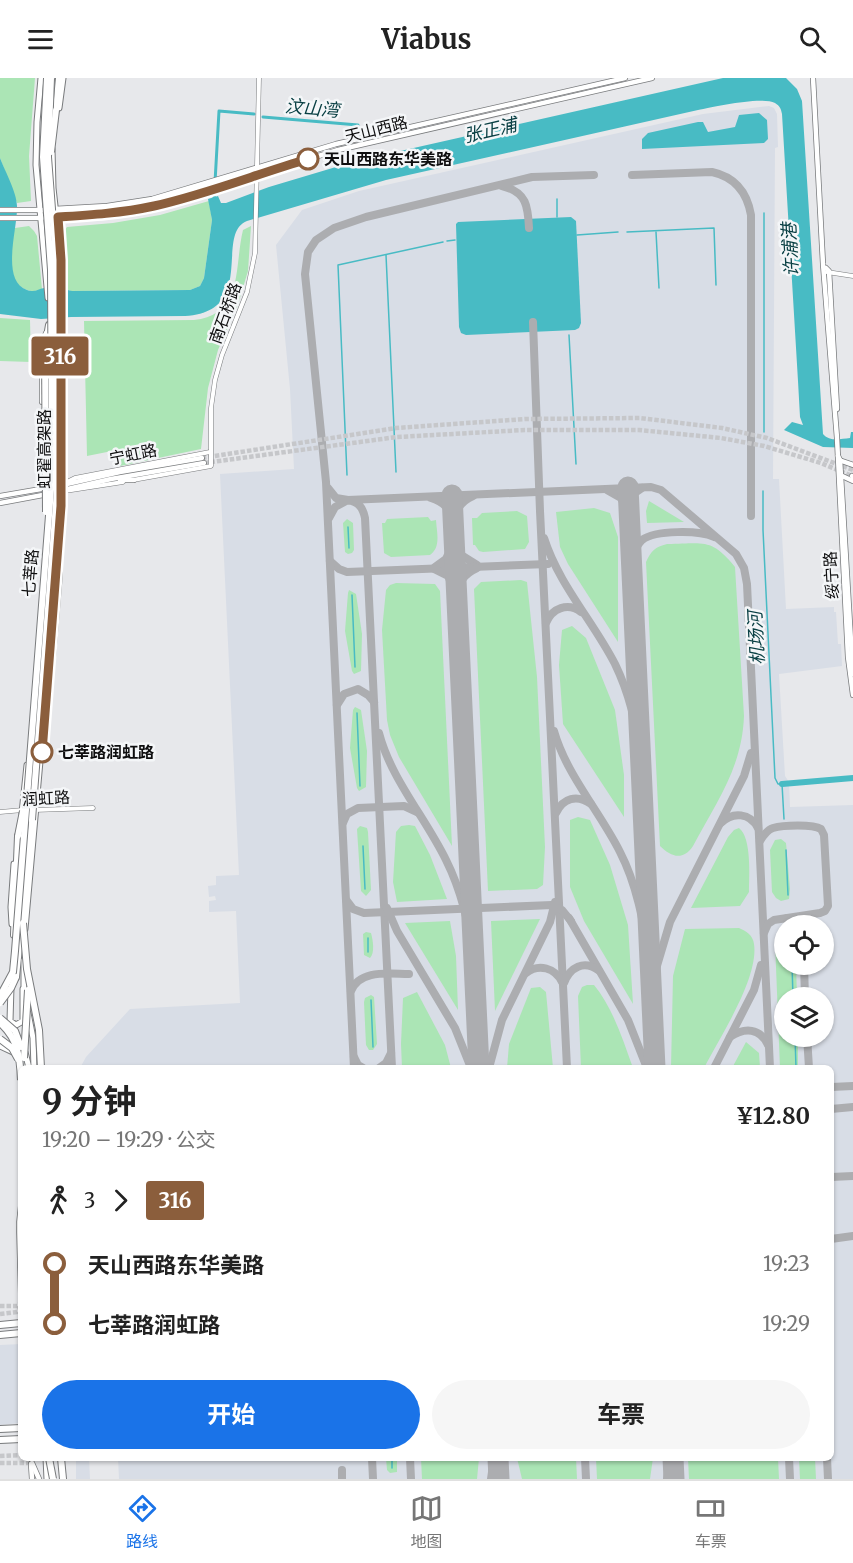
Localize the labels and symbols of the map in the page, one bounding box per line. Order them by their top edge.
water label: 汶山湾 [284,94,343,122]
street label: 天山西路 [343,112,409,146]
water label: 张正浦 [461,112,522,147]
marker: 天山西路东华美路 [297,148,319,170]
place label: 天山西路东华美路 [324,149,452,169]
water label: 许浦港 [777,219,803,278]
street label: 南石桥路 [205,280,245,346]
line badge: 316 [26,336,94,376]
street label: 虹翟高架路 [34,409,54,489]
street label: 宁虹路 [108,440,158,468]
street label: 七莘路 [18,548,42,598]
street label: 绥宁路 [820,551,842,599]
water label: 机场河 [743,607,769,666]
marker: 七莘路润虹路 [31,741,53,763]
place label: 七莘路润虹路 [58,742,154,762]
street label: 润虹路 [22,787,70,809]

